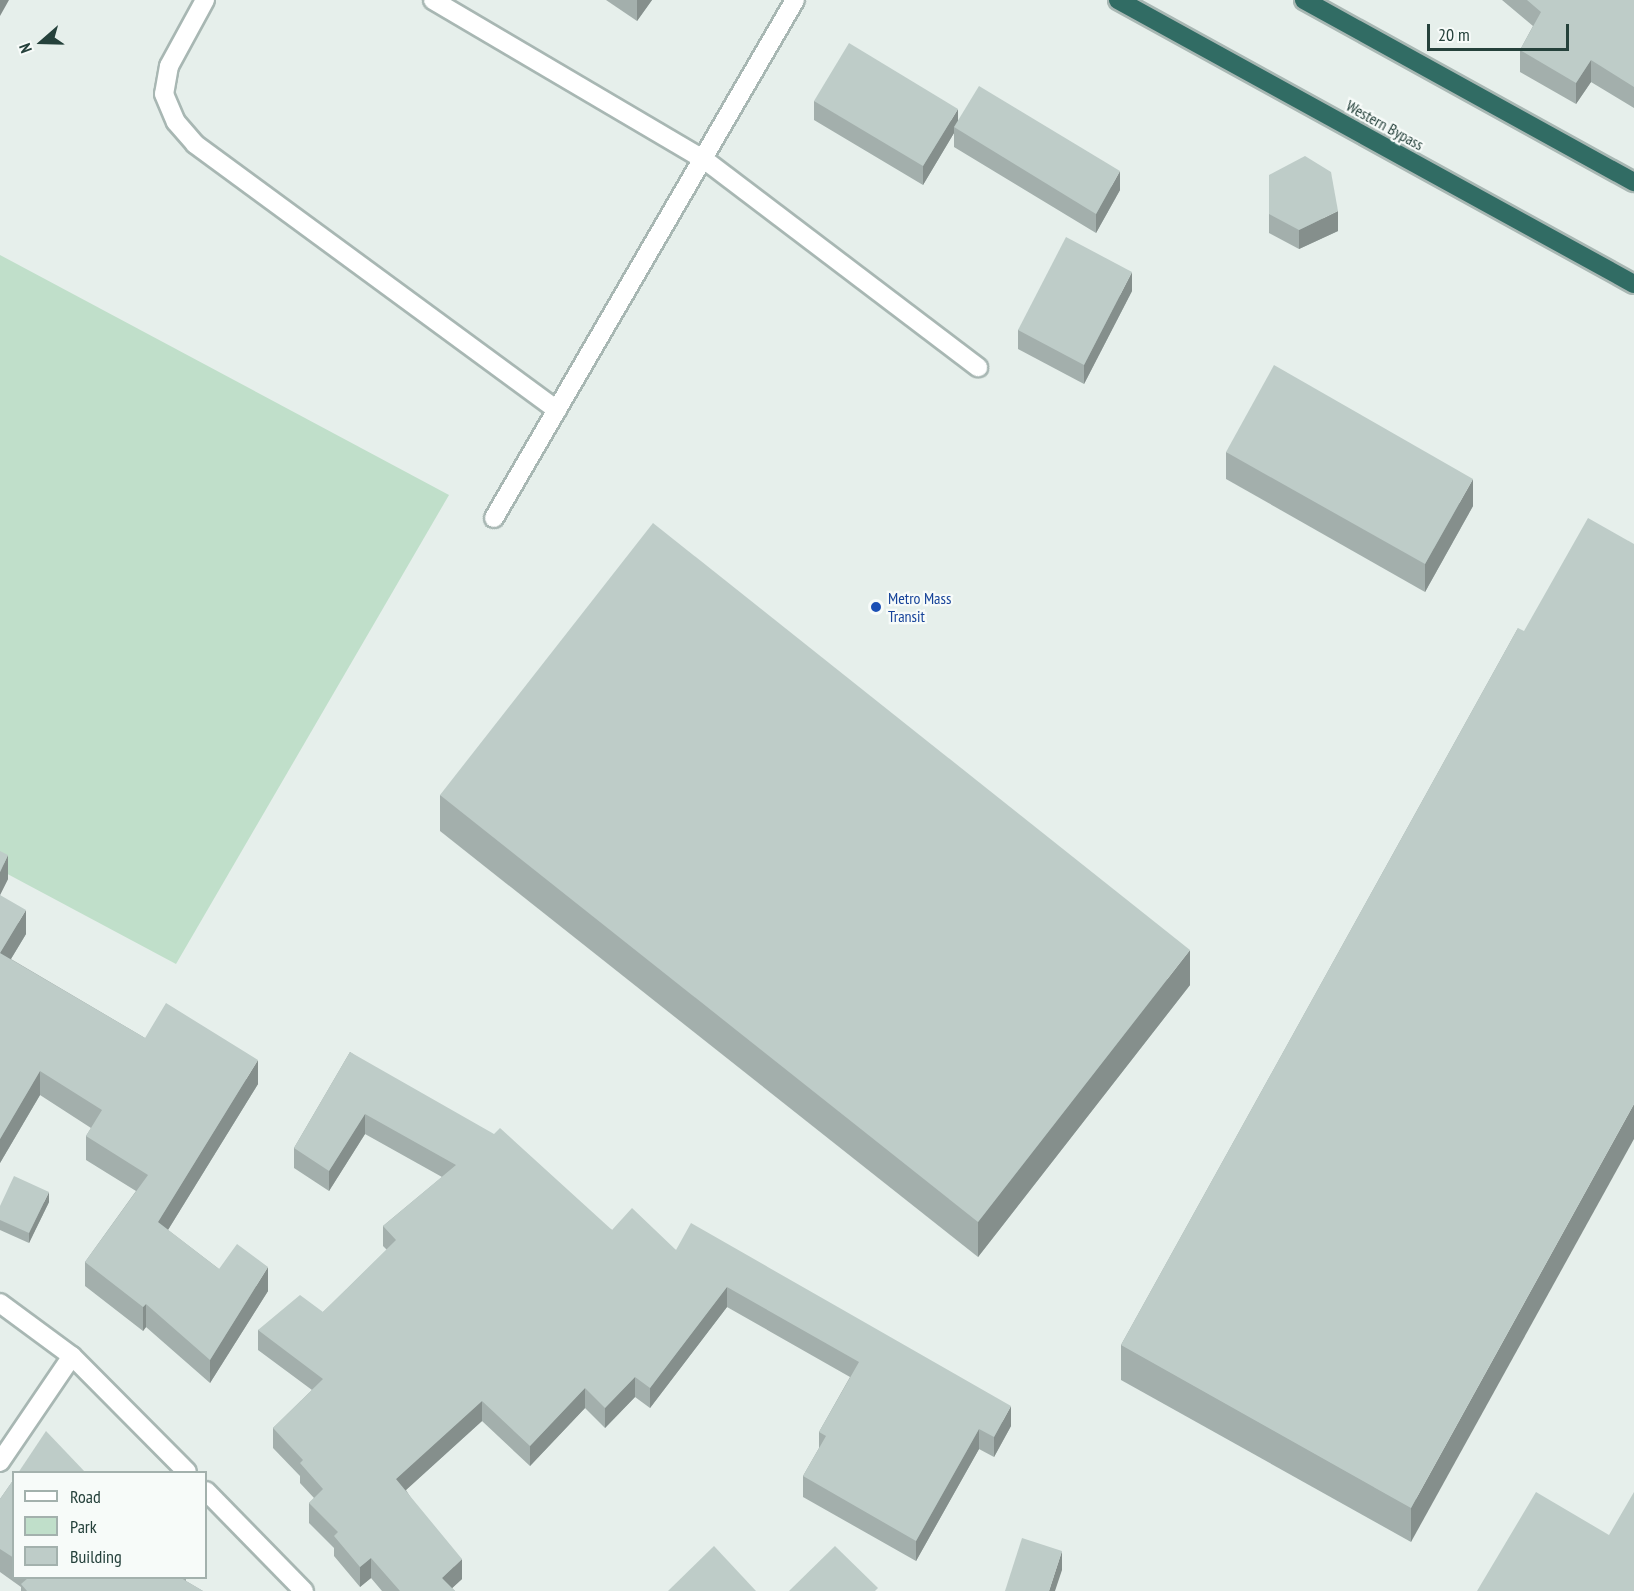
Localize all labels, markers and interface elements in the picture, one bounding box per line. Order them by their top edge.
north arrow [12,12,72,72]
scale bar [1430,12,1572,50]
text: 20 m [1438,23,1470,46]
text: N [14,41,36,56]
street label: Western Bypass [1343,96,1427,154]
place label: Metro Mass Transit [888,588,951,626]
marker: Metro Mass Transit [869,600,883,614]
legend [12,1471,207,1579]
text: Road [70,1485,101,1508]
text: Park [70,1515,97,1538]
text: Building [70,1545,122,1568]

